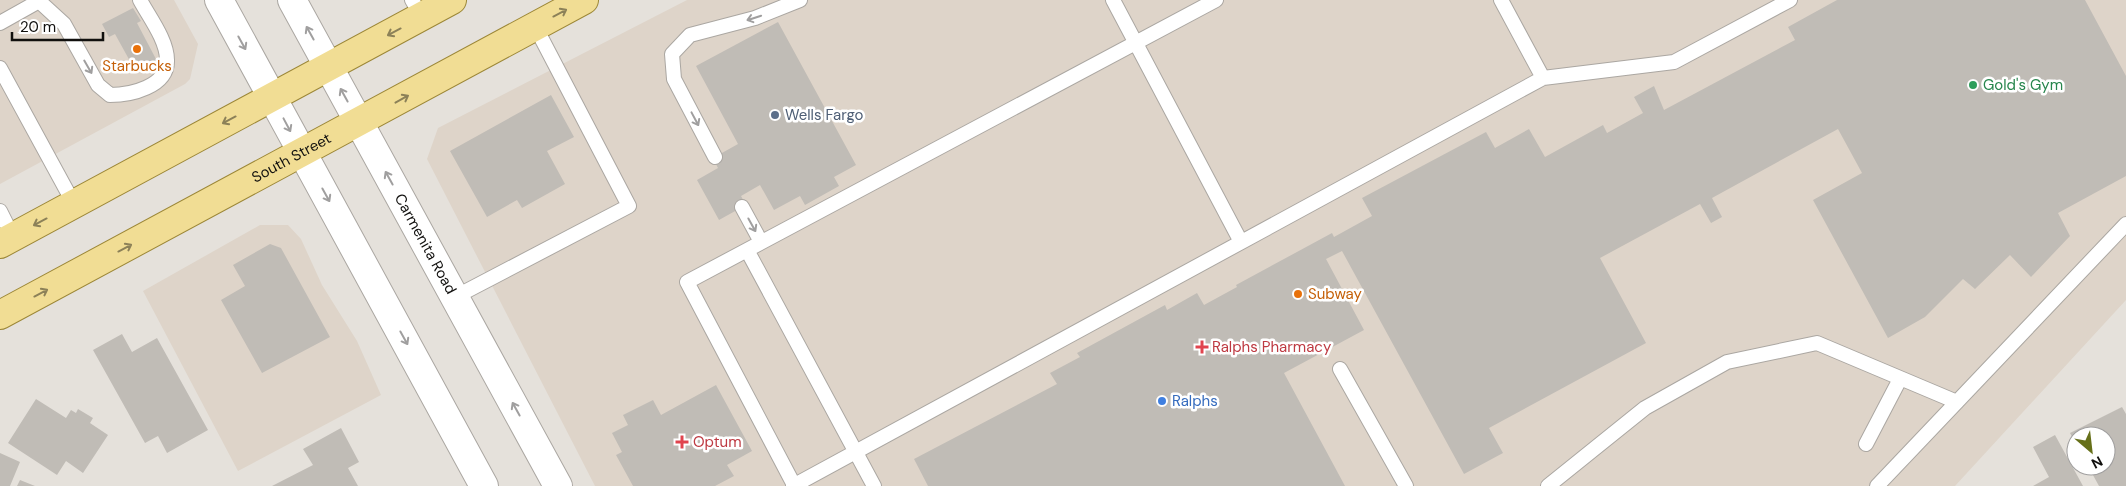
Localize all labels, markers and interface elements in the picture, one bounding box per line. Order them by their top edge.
one-way arrow [552,8,567,18]
scale bar [12,10,104,42]
one-way arrow [747,14,763,23]
text: 20 m [20,17,56,37]
one-way arrow [305,26,315,41]
one-way arrow [387,27,402,37]
one-way arrow [238,35,248,49]
marker: Starbucks [131,43,143,55]
place label: Starbucks [102,56,172,76]
one-way arrow [83,60,93,75]
place label: Gold's Gym [1983,75,2063,95]
marker: Gold's Gym [1967,79,1979,91]
one-way arrow [338,88,348,102]
one-way arrow [394,94,409,104]
place label: Wells Fargo [785,105,864,125]
marker: Wells Fargo [769,109,781,121]
one-way arrow [690,111,700,126]
one-way arrow [222,115,237,125]
one-way arrow [283,117,293,131]
street label: South Street [248,128,335,187]
one-way arrow [384,171,394,185]
one-way arrow [322,187,331,202]
street label: Carmenita Road [390,190,461,298]
one-way arrow [33,217,48,227]
one-way arrow [747,217,757,231]
one-way arrow [117,243,132,252]
place label: Subway [1308,284,1363,304]
one-way arrow [33,288,48,297]
marker: Subway [1292,288,1304,300]
one-way arrow [399,330,409,345]
place label: Ralphs Pharmacy [1212,337,1332,357]
marker: Ralphs Pharmacy [1196,341,1208,353]
place label: Ralphs [1172,391,1218,411]
marker: Ralphs [1156,395,1168,407]
one-way arrow [511,402,520,417]
north arrow [2066,426,2116,476]
place label: Optum [693,432,742,452]
marker: Optum [675,435,689,449]
text: N [2088,452,2106,473]

